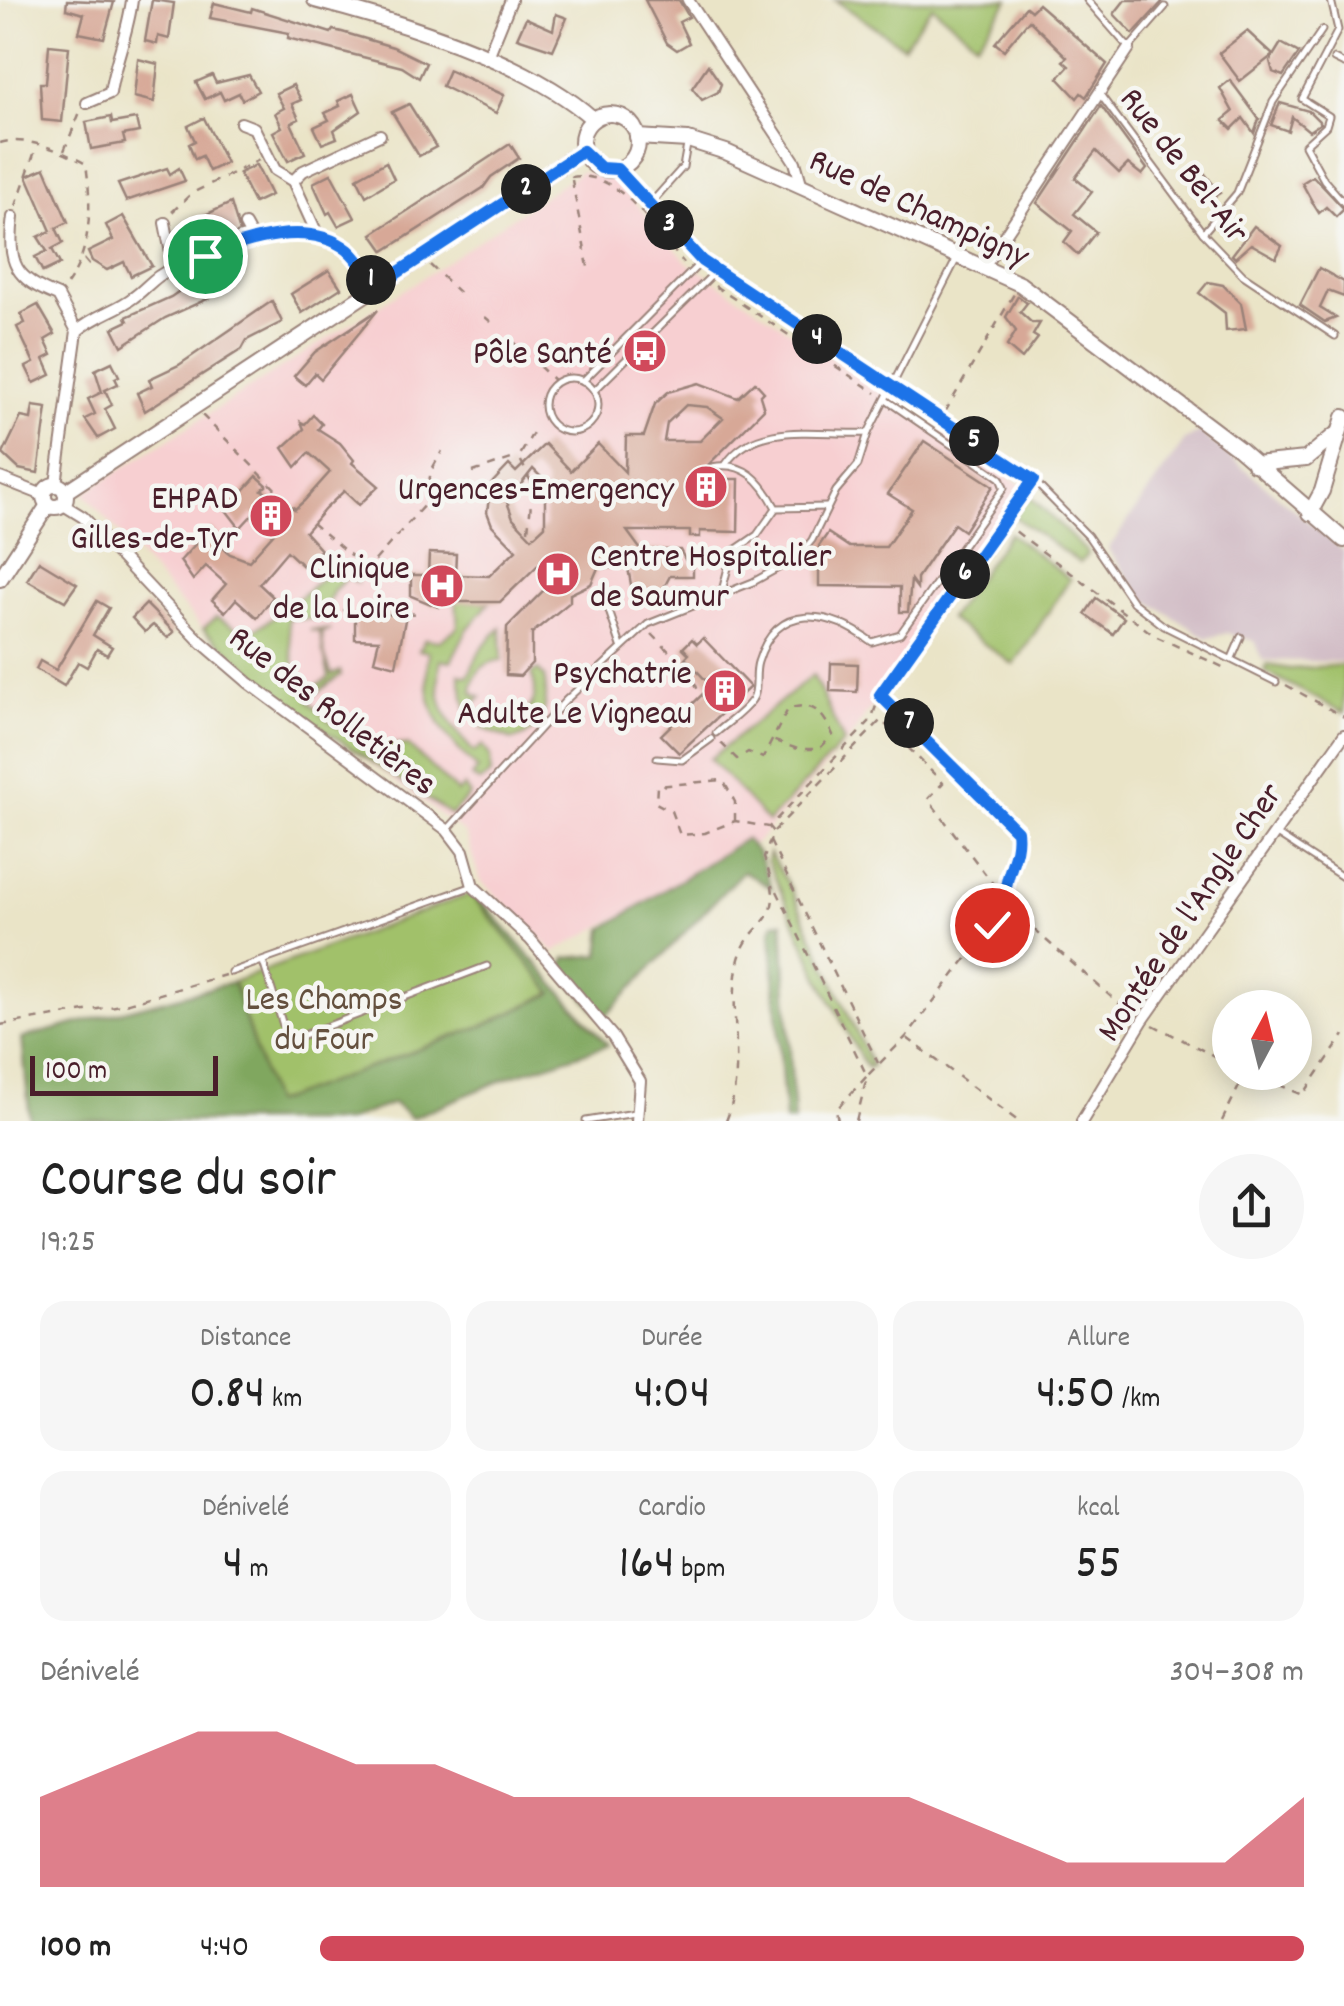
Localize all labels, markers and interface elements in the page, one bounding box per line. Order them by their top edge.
street label: Rue de Bel-Air [1105,78,1259,256]
street label: Rue de Champigny [800,138,1037,284]
pin: 2 [501,164,551,214]
text: 2 [520,169,532,209]
pin: 3 [644,200,694,250]
text: 3 [663,205,675,245]
pin [163,214,248,299]
icon: arrive [178,229,233,284]
pin: 1 [346,255,396,305]
text: 1 [368,260,374,300]
pin: 4 [792,314,842,364]
text: 4 [811,319,823,359]
bus stop icon: Pôle Santé [622,328,668,374]
place label: Pôle Santé [473,331,612,381]
pin: 5 [949,416,999,466]
text: 5 [968,421,980,461]
building icon: Urgences-Emergency [683,464,729,510]
place label: Urgences-Emergency [398,467,675,517]
place label: EHPAD Gilles-de-Tyr [70,476,238,566]
building icon: EHPAD Gilles-de-Tyr [248,493,294,539]
place label: Centre Hospitalier de Saumur [590,534,831,624]
place label: Clinique de la Loire [273,546,410,636]
pin: 6 [940,549,990,599]
hospital icon: Centre Hospitalier de Saumur [535,551,581,597]
text: 6 [958,554,972,594]
hospital icon: Clinique de la Loire [419,563,465,609]
street label: Rue des Rolletières [216,616,446,810]
place label: Psychatrie Adulte Le Vigneau [457,651,692,741]
building icon: Psychatrie Adulte Le Vigneau [702,668,748,714]
pin: 7 [884,698,934,748]
text: 7 [904,703,914,743]
street label: Montée de l'Angle Cher [1087,774,1298,1053]
pin [950,883,1035,968]
icon: check [965,898,1020,953]
park label: Les Champs du Four [245,977,403,1067]
north arrow [1212,990,1312,1090]
map controls [1212,990,1312,1090]
scale bar [30,1051,218,1096]
text: 100 m [45,1053,107,1093]
text: Course du soir [40,1144,336,1223]
button: share [1199,1154,1304,1259]
text: 19:25 [40,1221,96,1267]
text: Distance [200,1320,291,1360]
text: Durée [641,1320,703,1360]
text: Allure [1067,1320,1130,1360]
text: 0.84 [189,1360,265,1432]
text: 4:04 [633,1360,711,1432]
text: 4:50 [1036,1360,1116,1432]
text: km [265,1381,302,1421]
text: /km [1116,1381,1161,1421]
text: Dénivelé [202,1490,289,1530]
text: Cardio [638,1490,706,1530]
text: kcal [1077,1490,1120,1530]
text: 4 [222,1530,243,1602]
text: 164 [619,1530,675,1602]
text: 55 [1075,1530,1121,1602]
text: m [243,1551,269,1591]
text: bpm [675,1551,725,1591]
text: Dénivelé [40,1651,140,1697]
text: 304–308 m [1169,1651,1304,1697]
text: 100 m [40,1926,111,1972]
text: 4:40 [200,1926,249,1972]

